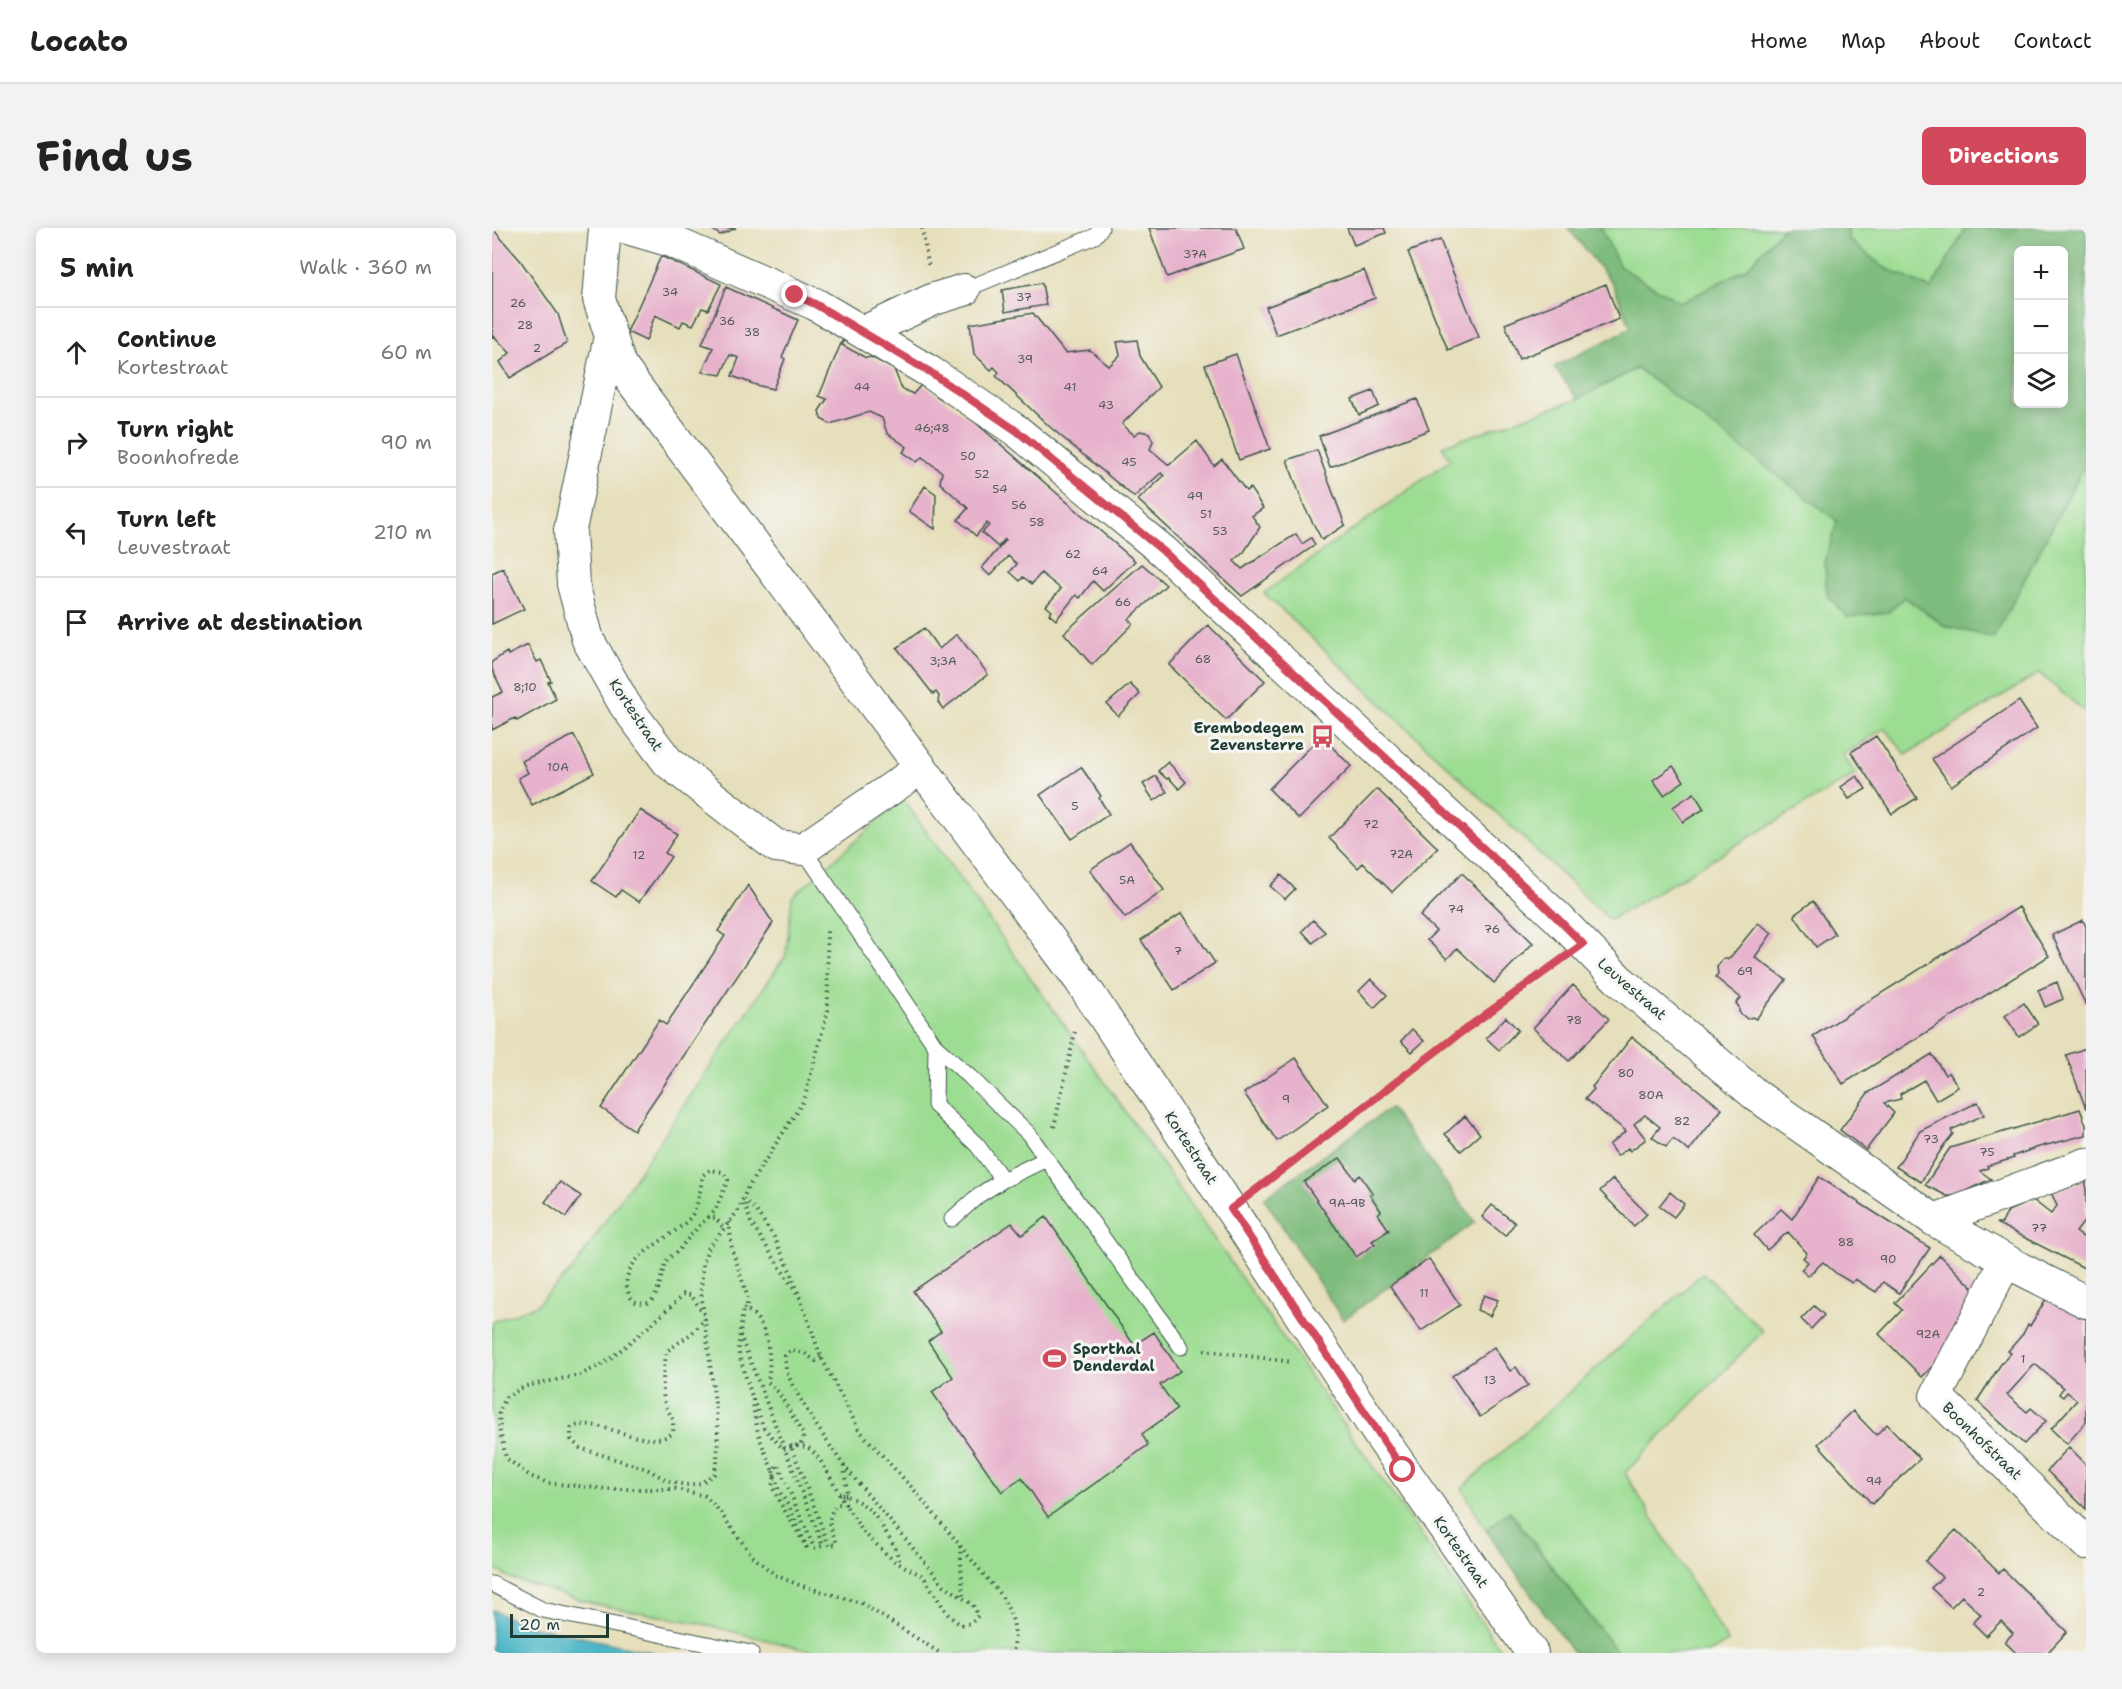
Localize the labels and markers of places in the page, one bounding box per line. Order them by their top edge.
place label: Erembodegem Zevensterre [1194,718,1304,755]
bus stop icon: Erembodegem Zevensterre [1309,724,1335,750]
place label: Sporthal Denderdal [1073,1339,1155,1376]
sports icon: Sporthal Denderdal [1042,1345,1068,1371]

